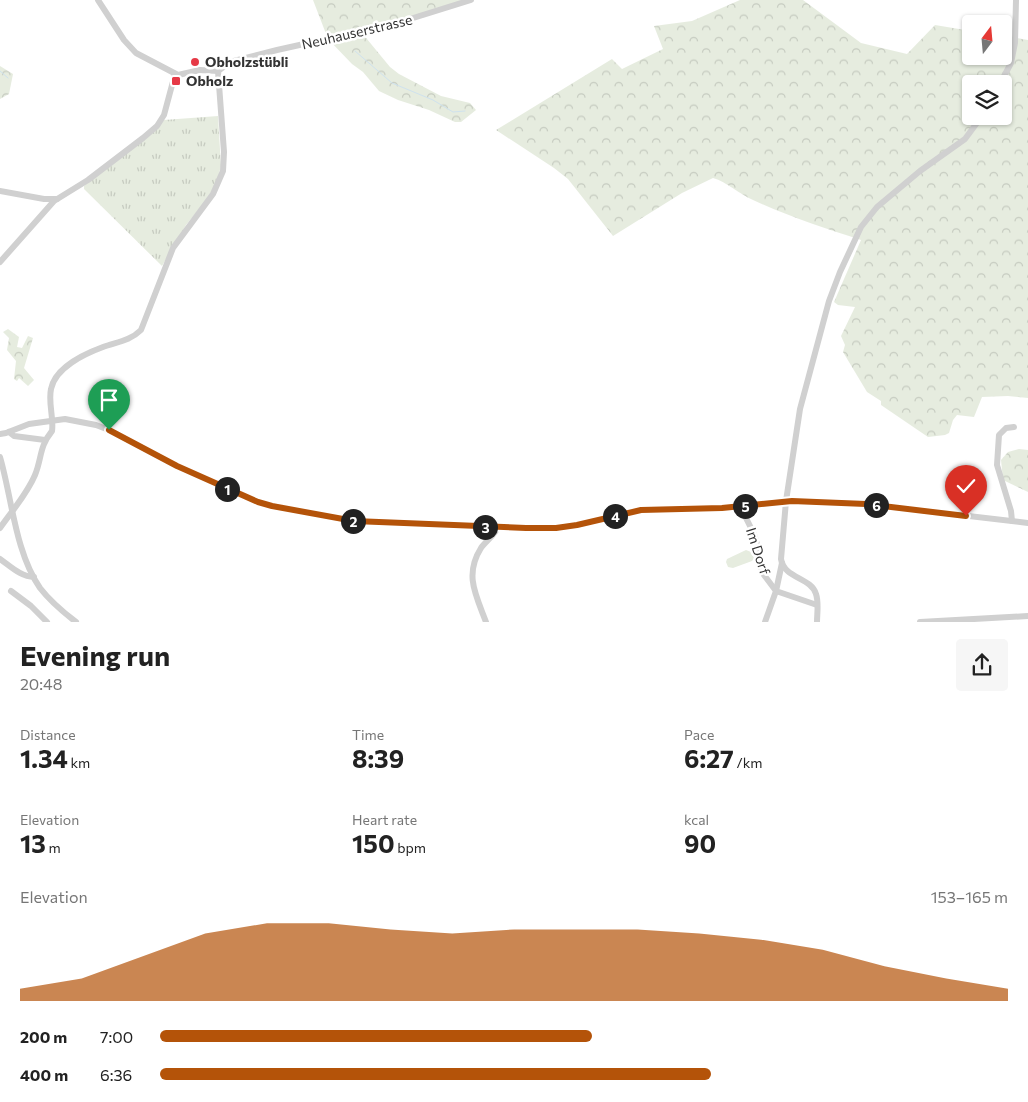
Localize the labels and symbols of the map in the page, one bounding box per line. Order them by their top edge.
street label: Neuhauserstrasse [300,11,414,53]
north arrow [962,15,1012,65]
place label: Obholzstübli [205,53,289,70]
marker: Obholzstübli [189,56,201,68]
place label: Obholz [186,72,233,89]
marker: Obholz [170,75,182,87]
pin [88,379,130,430]
pin [945,465,987,516]
pin: 1 [214,476,240,502]
pin: 6 [864,492,888,518]
pin: 5 [732,494,758,518]
pin: 4 [602,504,628,528]
pin: 2 [340,508,366,534]
pin: 3 [472,514,498,540]
street label: Im Dorf [743,525,774,577]

